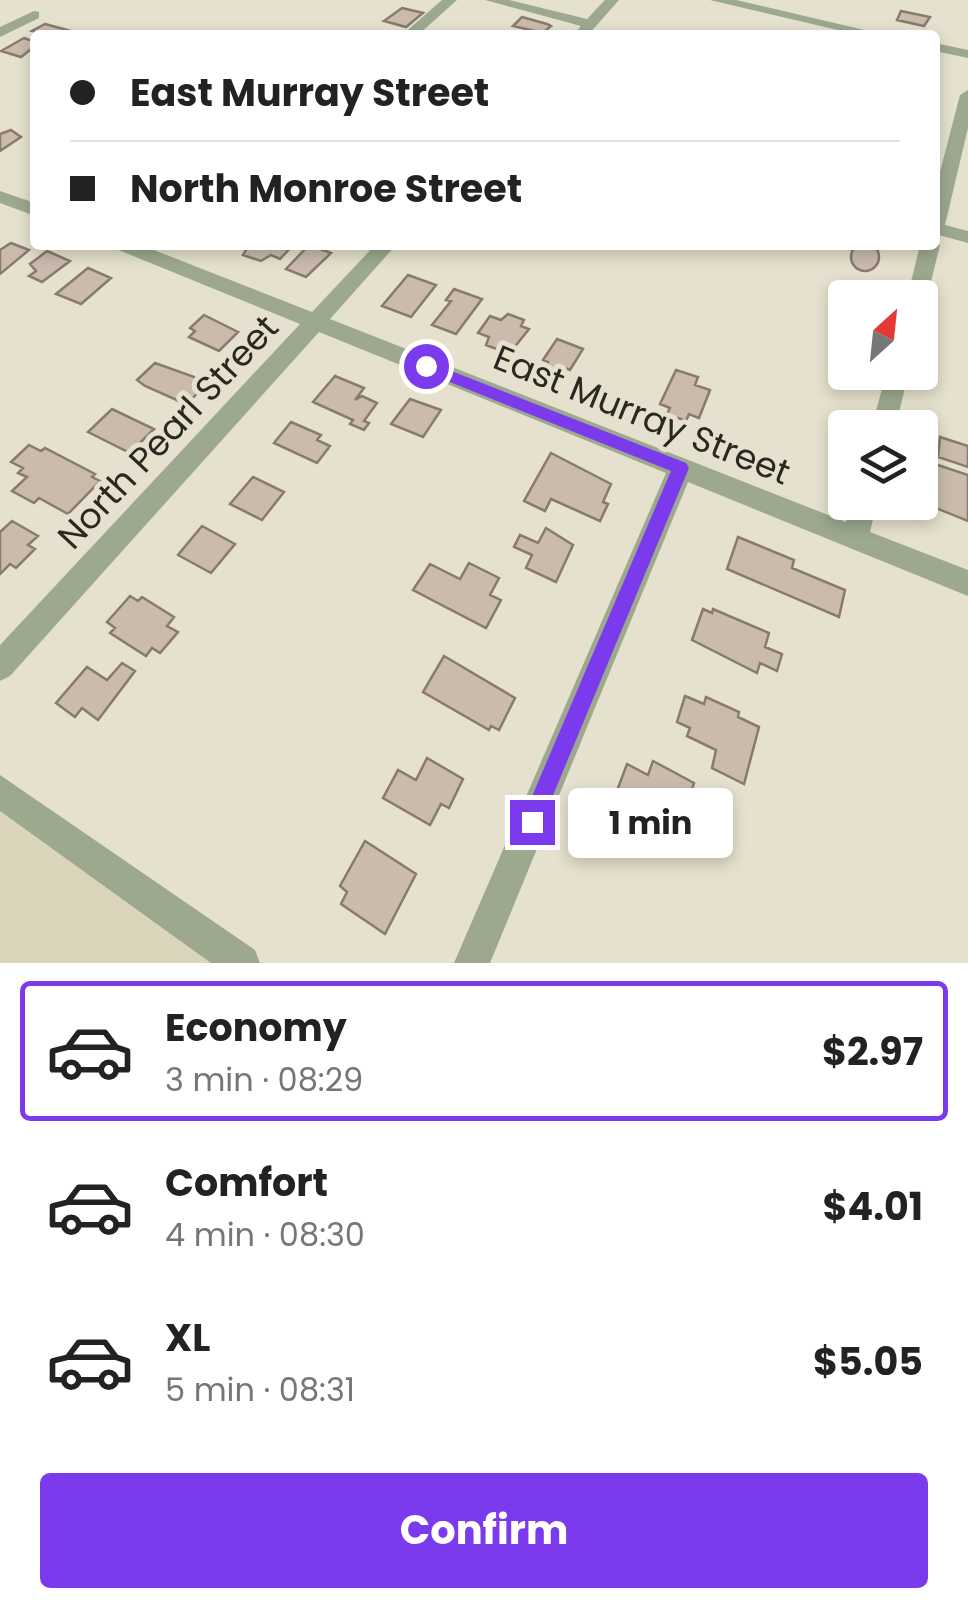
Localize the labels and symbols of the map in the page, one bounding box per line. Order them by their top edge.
north arrow [828,280,938,390]
street label: North Pearl Street [46,304,289,559]
street label: East Murray Street [487,333,798,496]
route start [404,344,449,389]
callout: 1 min [567,787,732,857]
route end [510,800,555,845]

